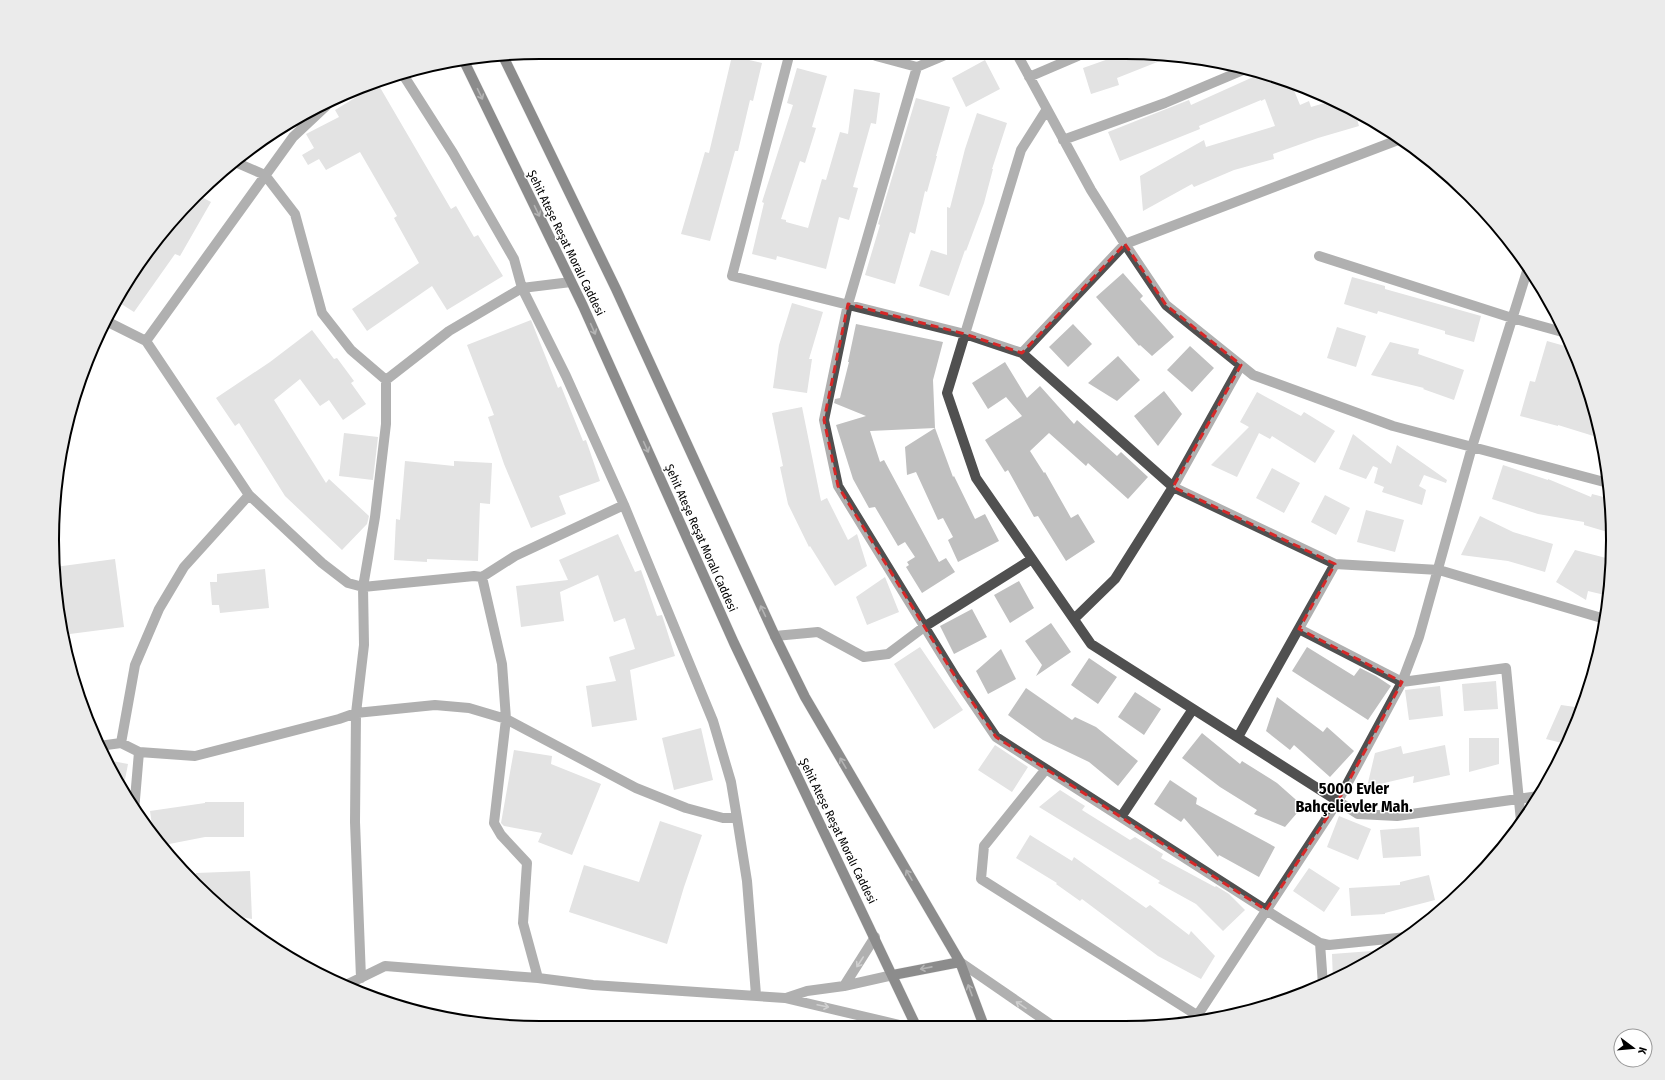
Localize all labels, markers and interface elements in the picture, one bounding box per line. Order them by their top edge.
one-way arrow [477,88,484,100]
street label: Şehit Ateşe Reşat Moralı Caddesi [525,168,607,318]
one-way arrow [534,205,541,217]
one-way arrow [590,322,597,334]
one-way arrow [643,441,650,453]
street label: Şehit Ateşe Reşat Moralı Caddesi [662,462,740,614]
one-way arrow [759,605,767,617]
street label: Şehit Ateşe Reşat Moralı Caddesi [797,756,879,906]
one-way arrow [839,757,847,769]
district label: 5000 Evler Bahçelievler Mah. [1295,779,1413,817]
one-way arrow [905,870,913,881]
one-way arrow [855,956,864,967]
one-way arrow [920,965,933,973]
one-way arrow [966,983,973,996]
one-way arrow [1016,1001,1027,1009]
one-way arrow [816,1003,829,1011]
north arrow [1613,1028,1653,1068]
text: K [1635,1046,1649,1056]

